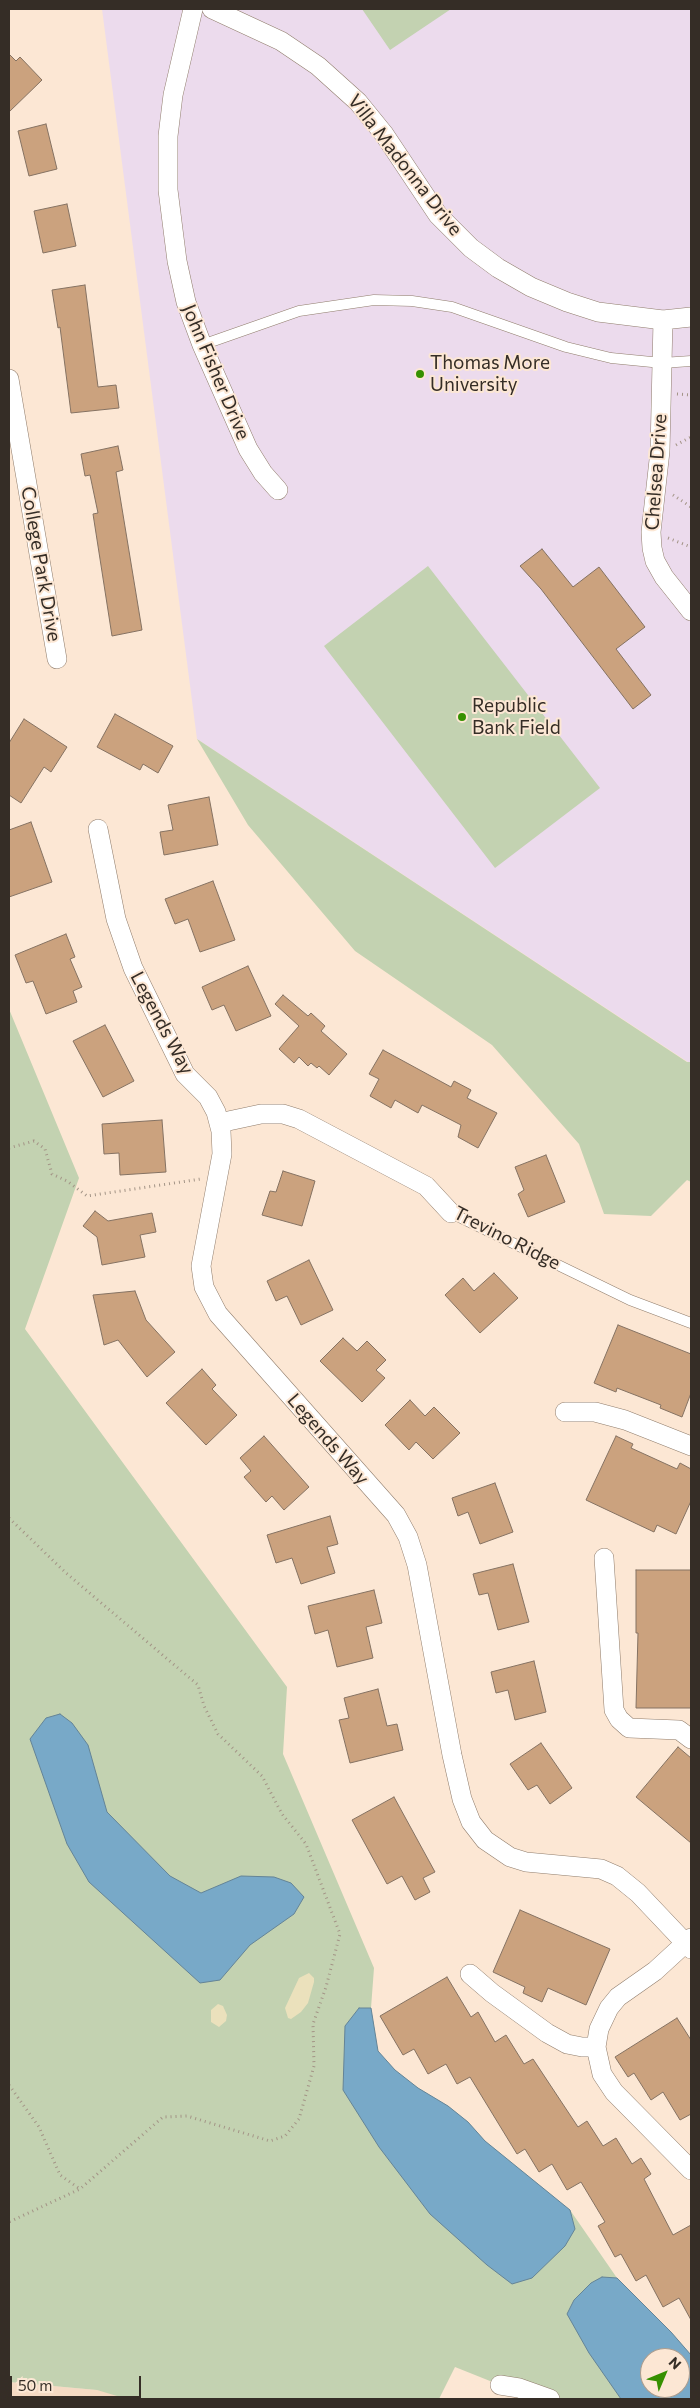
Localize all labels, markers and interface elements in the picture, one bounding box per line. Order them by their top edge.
street label: Villa Madonna Drive [343,90,467,240]
street label: John Fisher Drive [177,301,255,443]
place label: Thomas More University [430,352,550,396]
marker: Thomas More University [414,368,426,380]
street label: Chelsea Drive [641,413,671,531]
street label: College Park Drive [16,485,66,643]
place label: Republic Bank Field [472,695,561,739]
marker: Republic Bank Field [456,711,468,723]
street label: Legends Way [125,968,199,1078]
street label: Trevino Ridge [450,1201,564,1275]
street label: Legends Way [282,1389,374,1489]
north arrow [640,2348,690,2398]
text: N [666,2353,685,2372]
scale bar [12,2366,144,2398]
text: 50 m [18,2376,52,2394]

